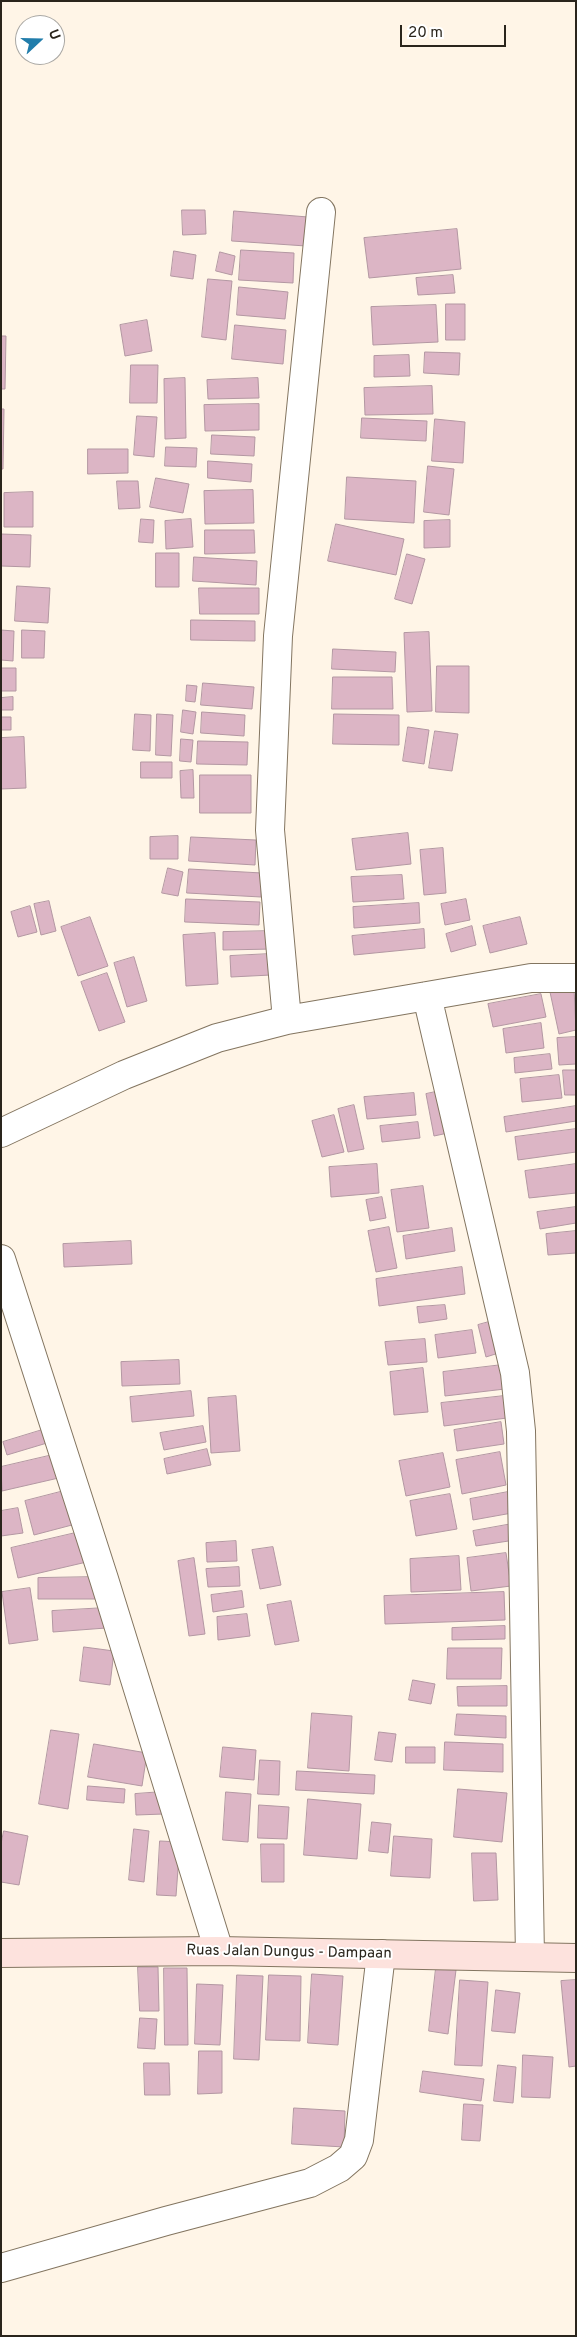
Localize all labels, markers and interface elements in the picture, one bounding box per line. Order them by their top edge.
north arrow [15,15,65,65]
scale bar [402,15,508,47]
text: 20 m [408,24,443,43]
text: U [44,27,63,43]
street label: Ruas Jalan Dungus - Dampaan [186,1942,392,1964]

